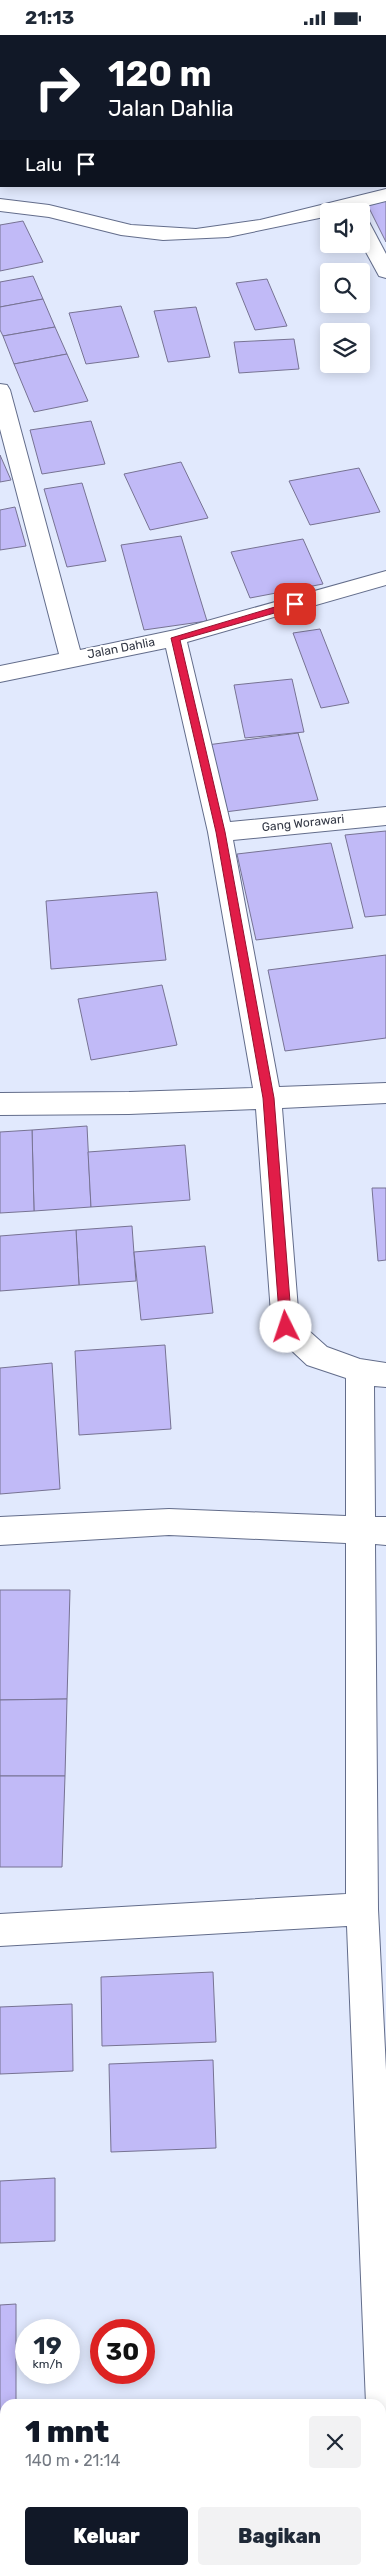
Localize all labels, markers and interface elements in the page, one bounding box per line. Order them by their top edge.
text: 21:13 [25,6,74,29]
text: 120 m [108,53,211,95]
icon: right [25,55,90,120]
text: Jalan Dahlia [108,95,234,122]
icon: arrive [72,150,100,178]
text: Lalu [25,153,62,176]
map controls [320,203,370,373]
button: sound [320,203,370,253]
button: search [320,263,370,313]
button: layers [320,323,370,373]
pin [274,583,316,625]
icon: arrive [281,590,309,618]
street label: Jalan Dahlia [86,635,156,661]
street label: Gang Worawari [261,812,345,834]
position arrow [259,1300,311,1352]
speed limit sign: 30 [90,2319,155,2384]
text: 19 [33,2331,62,2360]
text: km/h [33,2357,62,2371]
text: 1 mnt [25,2414,109,2450]
button: close [309,2416,361,2468]
text: 140 m · 21:14 [25,2451,120,2470]
button: Keluar [25,2507,188,2565]
button: Bagikan [198,2507,361,2565]

